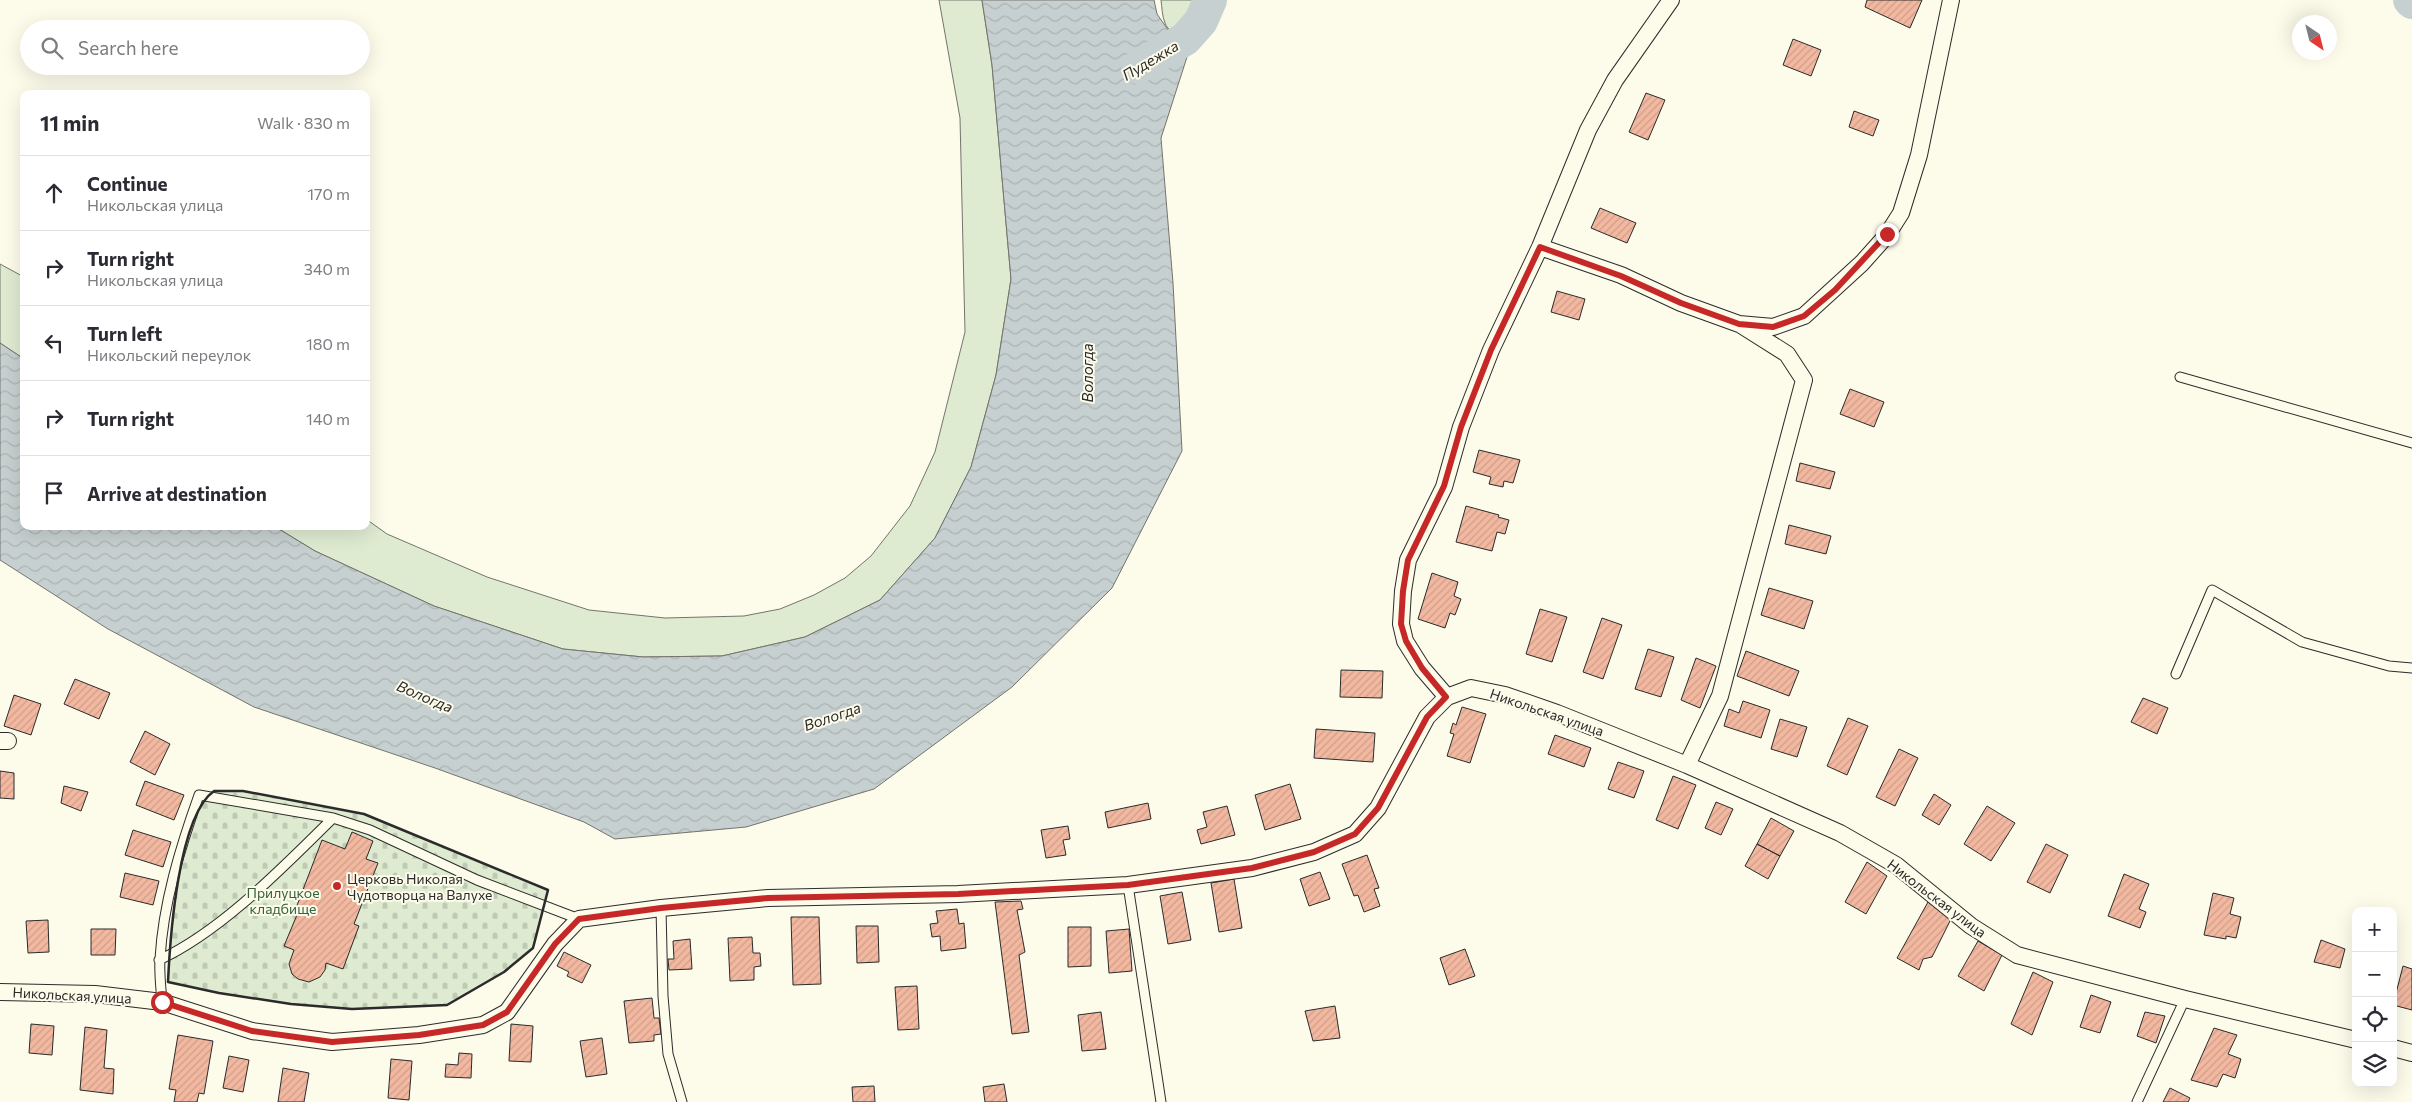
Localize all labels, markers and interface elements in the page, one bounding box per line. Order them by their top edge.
north arrow [2292,15,2337,60]
search box [20,20,370,75]
icon: search [38,34,66,62]
text: Search here [78,36,178,59]
water label: Пудежка [1118,36,1182,84]
text: 11 min [40,110,99,135]
text: Walk · 830 m [257,113,350,132]
text: Continue [87,172,167,195]
icon: ahead [40,179,68,207]
text: 170 m [307,184,350,203]
text: Никольская улица [87,195,223,214]
route end [1876,223,1899,246]
text: Turn right [87,247,174,270]
icon: right [40,254,68,282]
text: 340 m [304,259,350,278]
text: Никольская улица [87,270,223,289]
text: Turn left [87,322,162,345]
icon: left [40,329,68,357]
text: 180 m [306,334,350,353]
water label: Вологда [1078,343,1096,403]
text: Никольский переулок [87,345,251,364]
icon: right [40,404,68,432]
text: Turn right [87,407,174,430]
text: 140 m [306,409,350,428]
icon: arrive [40,479,68,507]
text: Arrive at destination [87,482,267,505]
water label: Вологда [394,676,456,716]
street label: Никольская улица [1488,685,1606,739]
water label: Вологда [801,698,863,734]
street label: Никольская улица [1884,855,1990,941]
place label: Церковь Николая Чудотворца на Валухе [347,870,492,903]
marker: Церковь Николая Чудотворца на Валухе [331,880,343,892]
park label: Прилуцкое кладбище [246,884,320,917]
map controls [2352,907,2397,1087]
button: + [2352,907,2397,952]
button: − [2352,952,2397,997]
street label: Никольская улица [12,983,132,1007]
route start [151,991,174,1014]
button: locate [2352,997,2397,1042]
button: layers [2352,1042,2397,1087]

